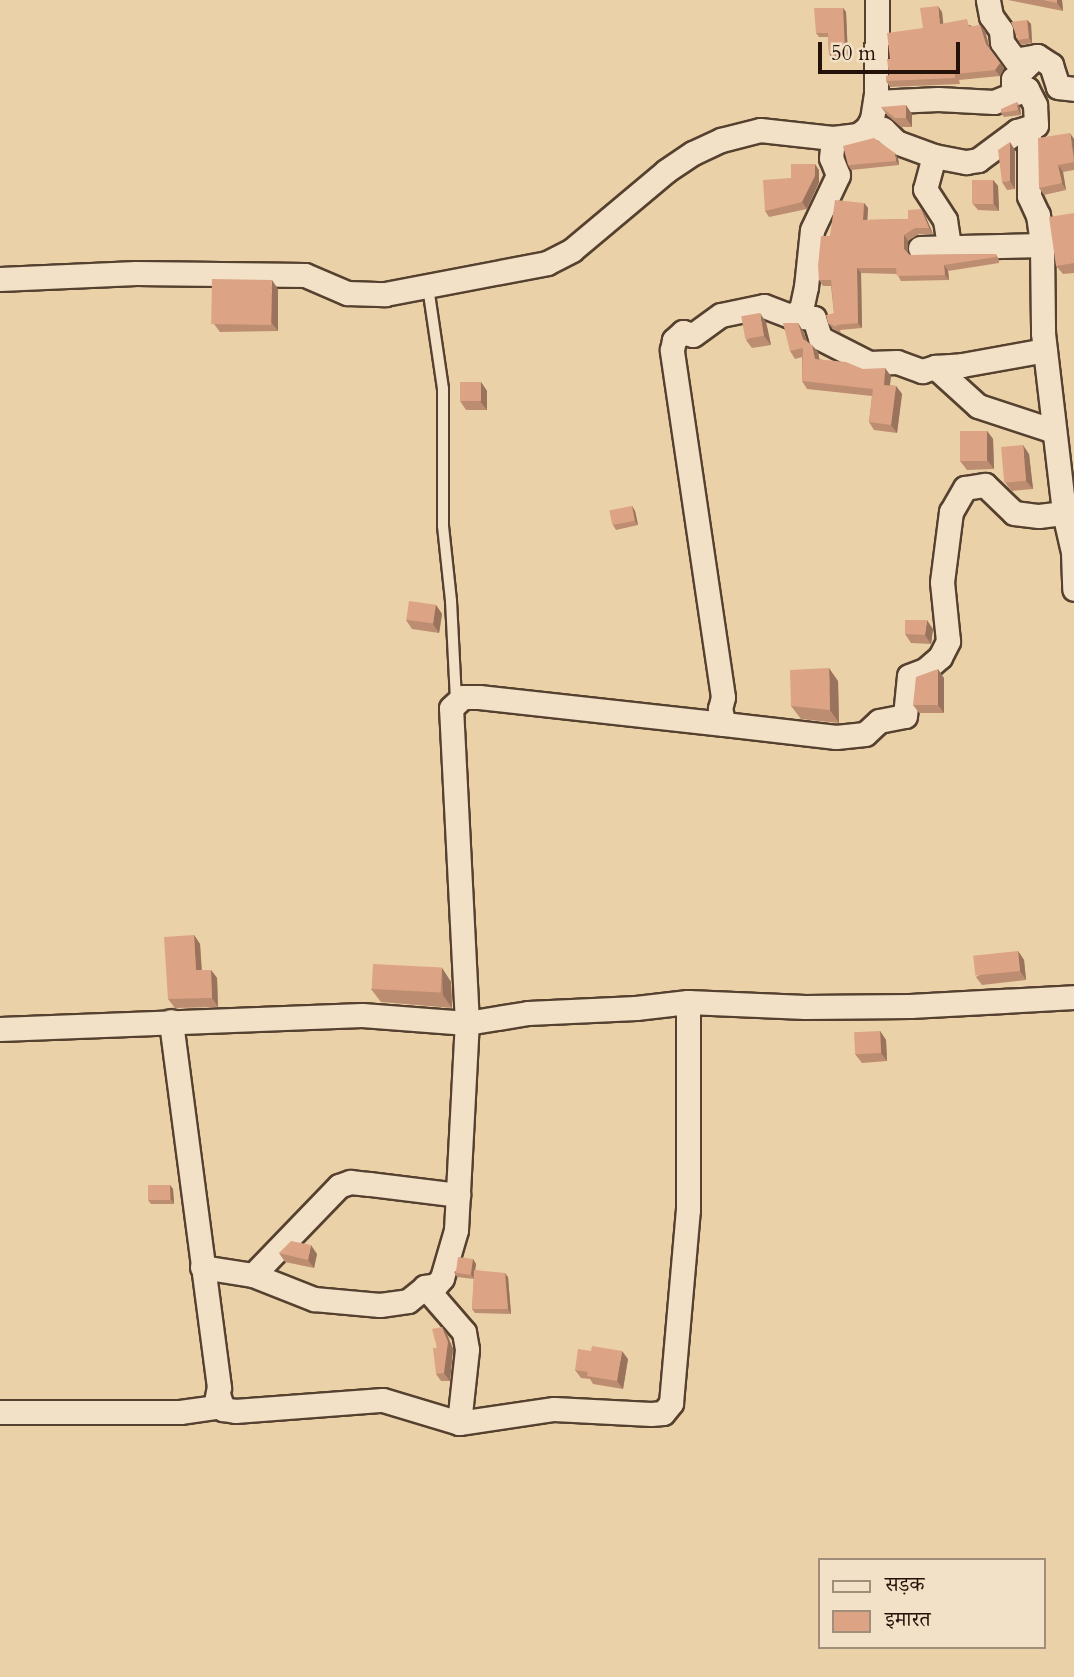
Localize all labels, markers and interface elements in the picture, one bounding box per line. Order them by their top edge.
scale bar [822,28,964,72]
text: 50 m [831,39,876,68]
legend [818,1558,1046,1649]
text: सड़क [885,1570,924,1599]
text: इमारत [885,1605,931,1634]

